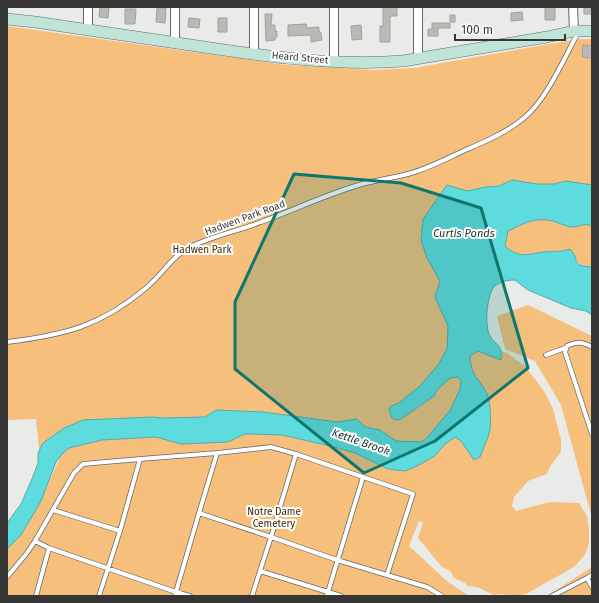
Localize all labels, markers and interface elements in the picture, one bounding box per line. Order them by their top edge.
scale bar [455,16,565,42]
text: 100 m [461,23,493,37]
street label: Heard Street [271,50,329,66]
street label: Hadwen Park Road [203,198,287,238]
water label: Curtis Ponds [433,227,495,240]
park label: Hadwen Park [172,244,232,256]
water label: Kettle Brook [330,426,392,458]
park label: Notre Dame Cemetery [247,506,301,530]

